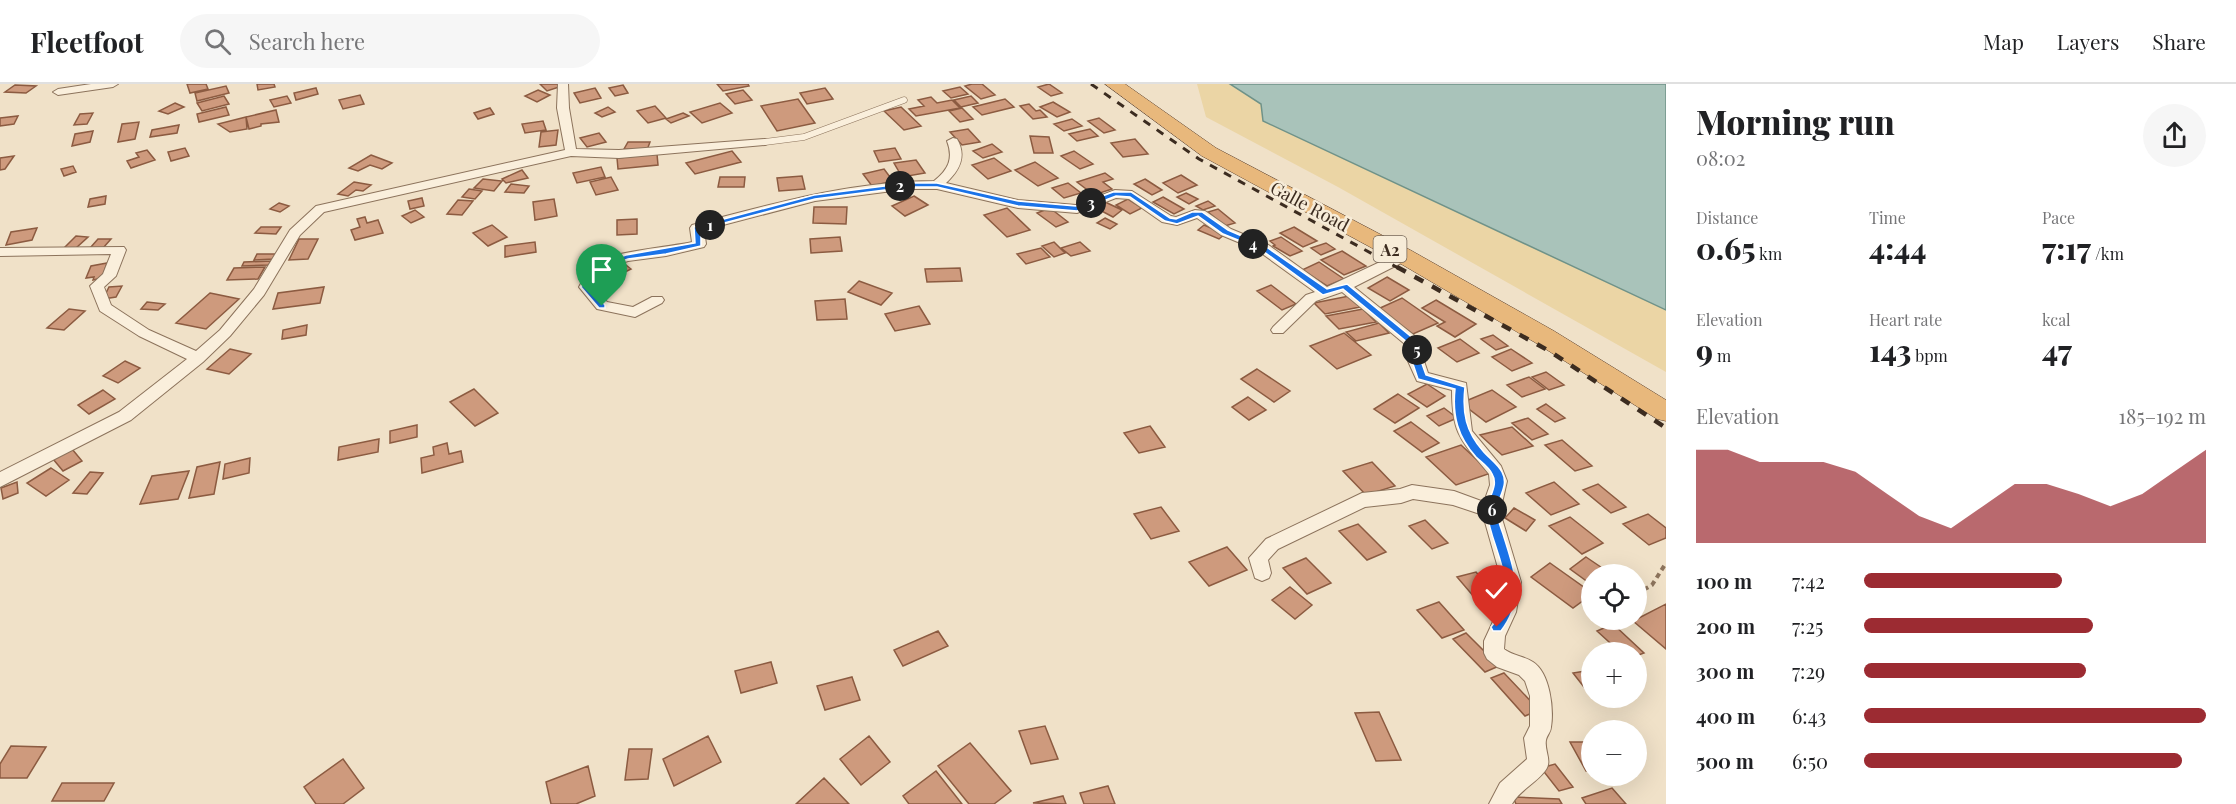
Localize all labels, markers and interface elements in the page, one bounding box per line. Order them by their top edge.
search box [180,14,600,68]
text: Fleetfoot [30,23,144,60]
icon: search [201,25,234,58]
text: Search here [249,26,365,56]
text: Map [1983,27,2024,55]
text: Layers [2057,27,2119,55]
text: Share [2152,27,2206,55]
text: Morning run [1696,99,1895,143]
button: share [2143,104,2206,167]
text: 08:02 [1696,144,1745,171]
pin: 2 [885,171,915,201]
text: 2 [896,175,904,196]
street label: Galle Road [1266,175,1354,237]
pin: 3 [1076,188,1106,218]
text: 3 [1087,192,1095,213]
text: Distance [1696,207,1758,228]
text: Time [1869,207,1906,228]
text: Pace [2042,207,2075,228]
pin: 1 [695,210,725,240]
text: 1 [707,214,713,235]
text: 0.65 [1696,228,1756,268]
text: 4:44 [1869,228,1926,268]
text: 7:17 [2042,228,2091,268]
pin: 4 [1238,229,1268,259]
text: 4 [1249,233,1257,254]
road number: A2 [1374,236,1406,262]
text: km [1756,243,1782,264]
text: /km [2091,243,2124,264]
pin [576,244,627,306]
icon: arrive [585,253,618,286]
text: Elevation [1696,309,1763,330]
text: Heart rate [1869,309,1942,330]
text: kcal [2042,309,2071,330]
text: 9 [1696,330,1713,370]
text: 143 [1869,330,1911,370]
text: 47 [2042,330,2072,370]
pin: 5 [1402,335,1432,365]
text: 5 [1413,339,1421,360]
text: m [1713,345,1731,366]
text: bpm [1911,345,1948,366]
text: Elevation [1696,402,1779,429]
text: 185–192 m [2119,402,2206,429]
pin: 6 [1477,495,1507,525]
text: 6 [1488,499,1496,520]
map controls [1581,564,1647,786]
button: locate [1581,564,1647,630]
pin [1471,565,1522,627]
text: 100 m [1696,567,1752,594]
text: 7:42 [1792,567,1825,594]
icon: check [1480,574,1513,607]
text: 200 m [1696,612,1755,639]
text: 7:25 [1792,612,1823,639]
button: + [1581,642,1647,708]
text: 300 m [1696,657,1754,684]
text: 7:29 [1792,657,1825,684]
text: 400 m [1696,702,1755,729]
text: 6:43 [1792,702,1826,729]
button: − [1581,720,1647,786]
text: 500 m [1696,747,1754,774]
text: 6:50 [1792,747,1828,774]

